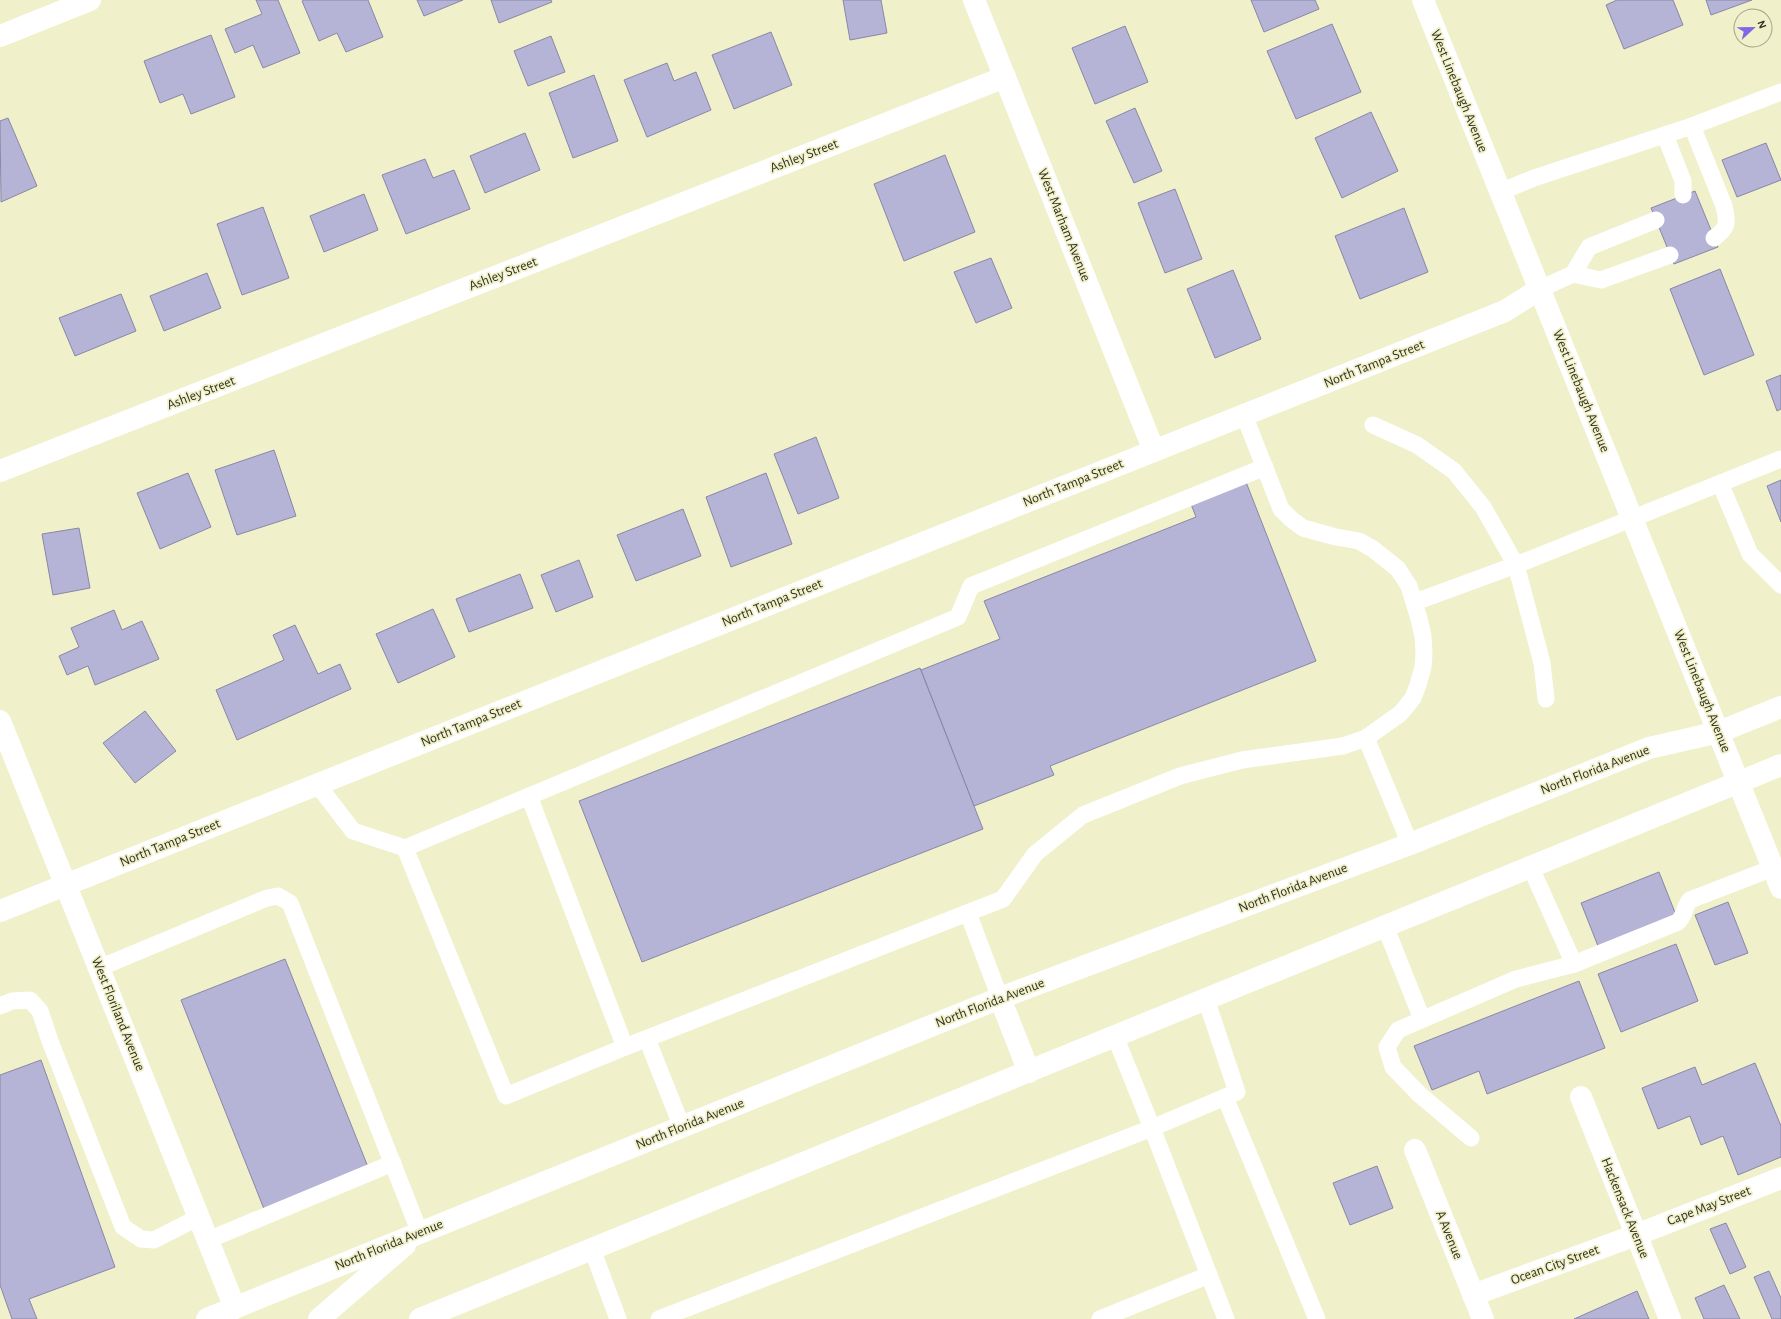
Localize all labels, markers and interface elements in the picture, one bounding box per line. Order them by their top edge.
north arrow [1733,8,1773,48]
text: N [1755,19,1768,30]
street label: West Linebaugh Avenue [1428,28,1490,154]
street label: Ashley Street [768,136,840,175]
street label: West Marham Avenue [1035,167,1093,283]
street label: Ashley Street [467,254,539,293]
street label: West Linebaugh Avenue [1550,328,1612,454]
street label: North Tampa Street [1322,337,1427,391]
street label: Ashley Street [165,373,237,412]
street label: North Tampa Street [1021,456,1126,510]
street label: North Tampa Street [720,576,825,630]
street label: West Linebaugh Avenue [1671,628,1733,754]
street label: North Tampa Street [419,696,524,750]
street label: North Florida Avenue [1539,743,1651,797]
street label: North Tampa Street [118,816,223,870]
street label: North Florida Avenue [1237,861,1349,915]
street label: West Floriland Avenue [89,955,147,1073]
street label: North Florida Avenue [934,976,1046,1030]
street label: North Florida Avenue [634,1096,746,1152]
street label: Hackensack Avenue [1598,1156,1652,1260]
street label: Cape May Street [1665,1183,1753,1228]
street label: A Avenue [1433,1209,1465,1261]
street label: North Florida Avenue [333,1217,445,1273]
street label: Ocean City Street [1509,1242,1602,1287]

